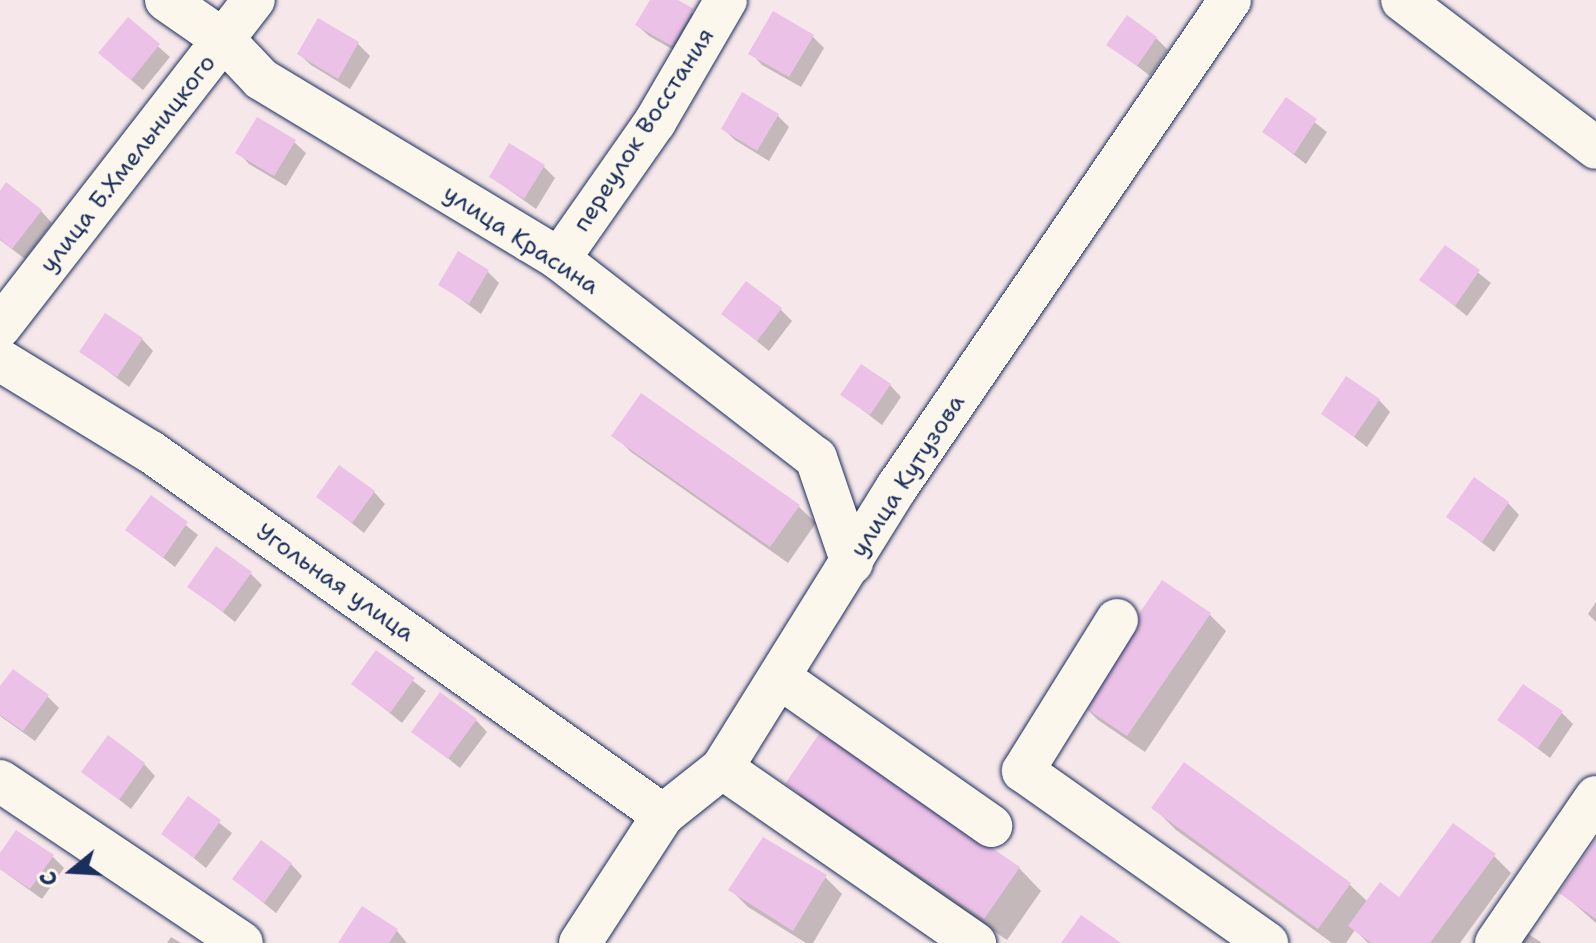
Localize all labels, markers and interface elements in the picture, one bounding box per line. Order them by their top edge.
street label: переулок Восстания [567,23,721,237]
street label: улица Б.Хмельницкого [34,49,222,279]
street label: улица Красина [438,179,604,301]
street label: улица Кутузова [845,389,971,563]
street label: Угольная улица [250,518,420,648]
north arrow [32,831,112,911]
text: С [33,868,65,889]

